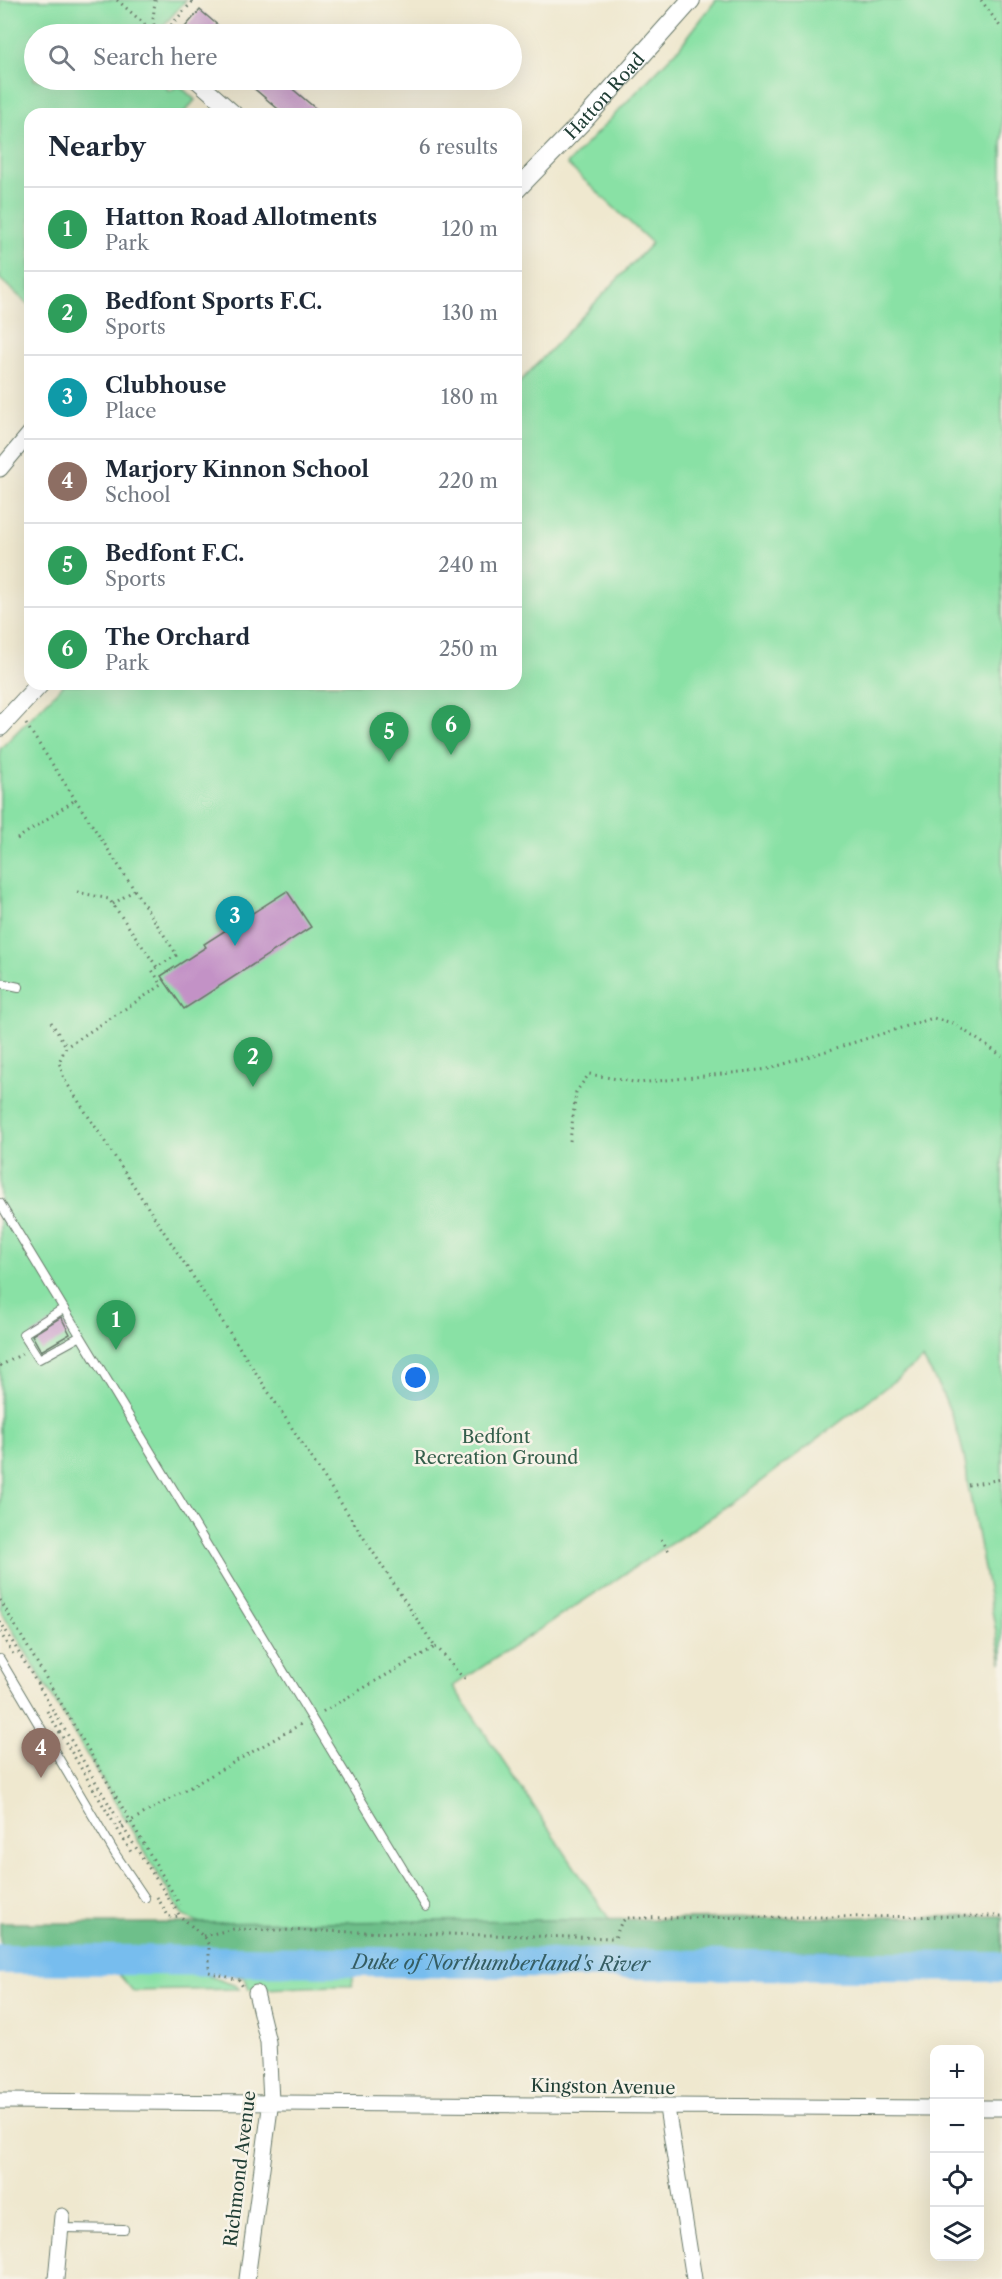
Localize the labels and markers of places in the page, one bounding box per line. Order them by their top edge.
pin: 6 [432,706,470,755]
pin: 5 [370,712,408,762]
pin: 3 [216,896,254,946]
pin: 2 [234,1038,272,1087]
pin: 1 [96,1300,136,1350]
pin: 4 [22,1728,60,1778]

